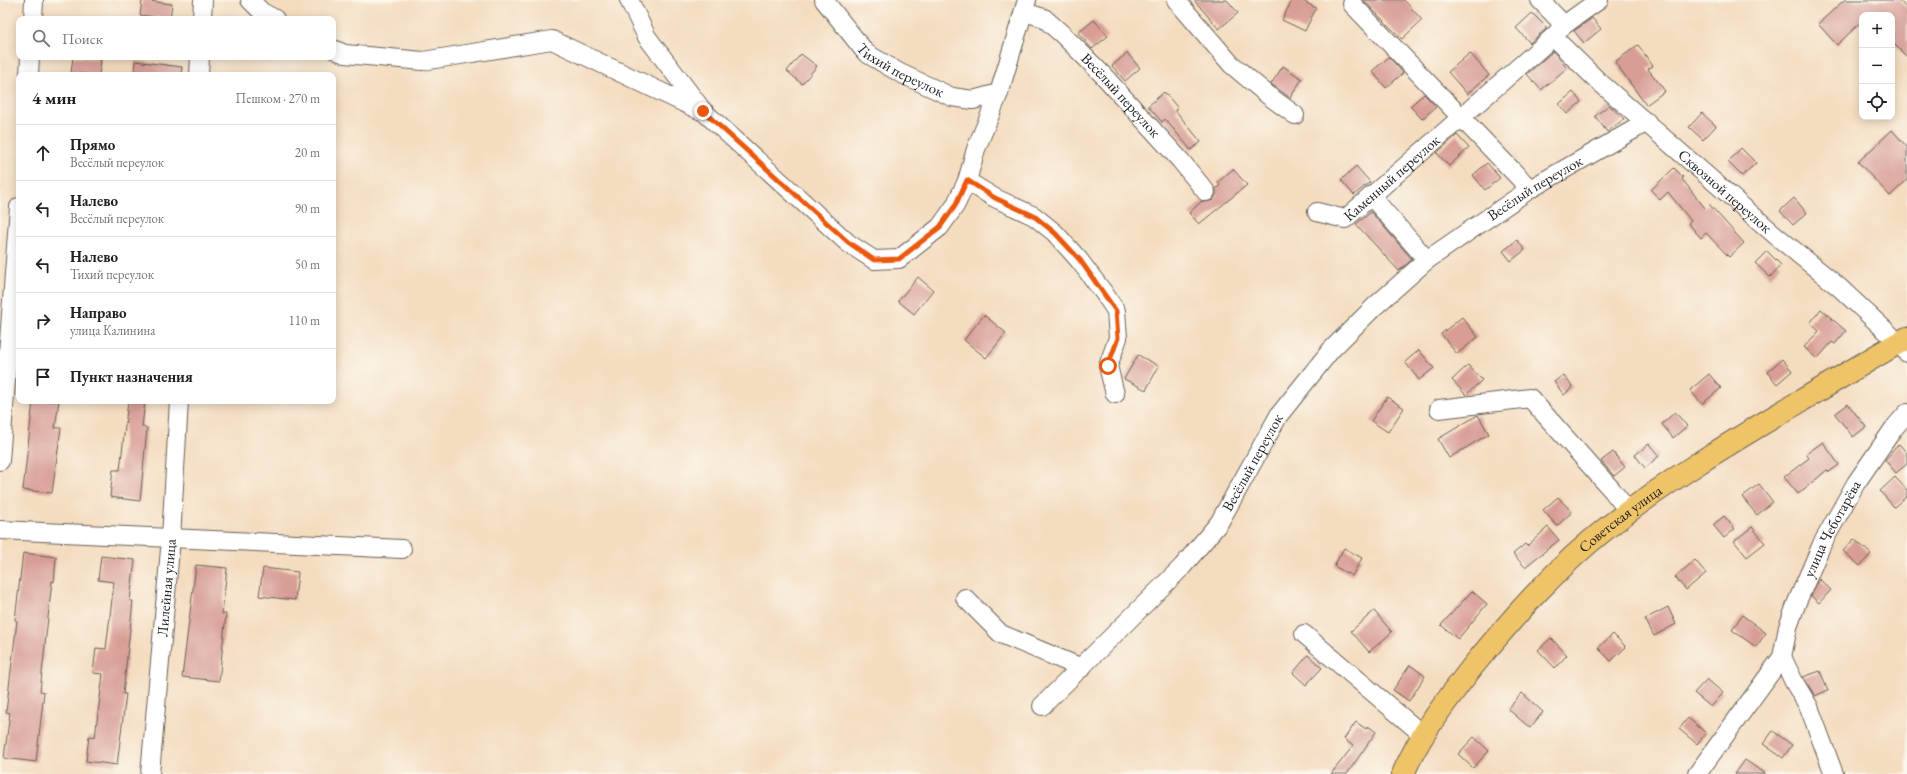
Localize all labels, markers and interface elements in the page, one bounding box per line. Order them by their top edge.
map controls [1859,12,1895,120]
button: + [1859,12,1895,48]
search box [16,16,336,60]
icon: search [30,27,52,49]
text: Поиск [62,29,103,48]
street label: Тихий переулок [853,39,947,101]
button: − [1859,48,1895,84]
street label: Весёлый переулок [1077,49,1165,141]
button: locate [1859,84,1895,120]
text: 4 мин [32,87,76,109]
text: Пешком · 270 m [236,90,320,107]
route end [694,102,712,120]
street label: Каменный переулок [1339,130,1444,225]
text: Прямо [70,135,115,154]
icon: ahead [32,142,54,164]
text: 20 m [295,144,320,161]
street label: Сквозной переулок [1674,145,1776,237]
street label: Весёлый переулок [1483,151,1586,225]
text: Весёлый переулок [70,154,164,171]
text: Налево [70,191,118,210]
icon: left [32,198,54,220]
text: 90 m [295,200,320,217]
text: Весёлый переулок [70,210,164,227]
text: Налево [70,247,118,266]
icon: left [32,254,54,276]
text: 50 m [295,256,320,273]
text: Тихий переулок [70,266,154,283]
text: Направо [70,303,127,322]
icon: right [32,310,54,332]
text: 110 m [289,312,320,329]
text: улица Калинина [70,322,155,339]
route start [1099,357,1117,375]
icon: arrive [32,366,54,388]
text: Пункт назначения [70,367,193,386]
street label: Весёлый переулок [1218,410,1287,514]
street label: улица Чеботарёва [1799,477,1865,580]
street label: Советская улица [1574,480,1665,556]
street label: Лилейная улица [152,538,180,637]

